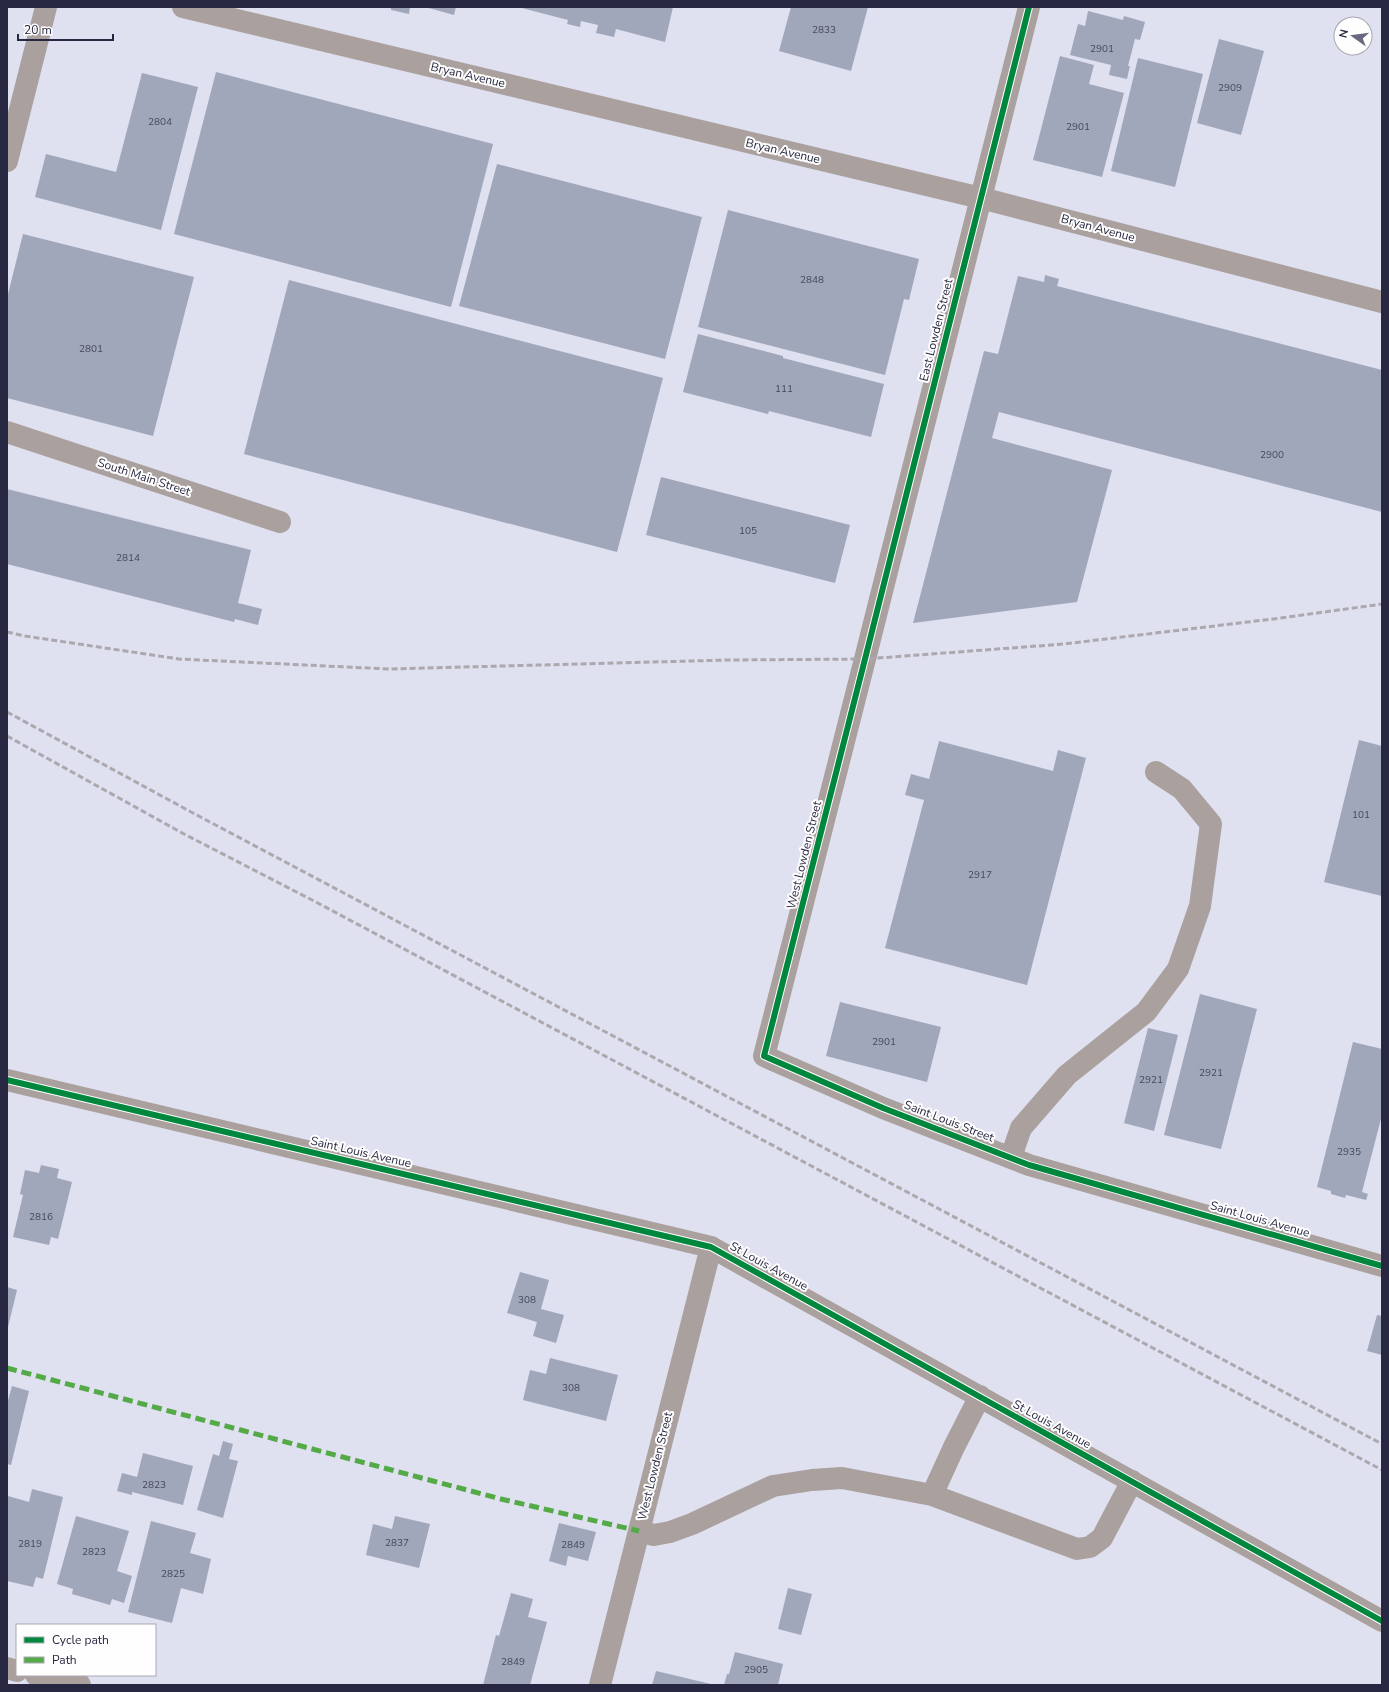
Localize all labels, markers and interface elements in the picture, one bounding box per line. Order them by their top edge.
scale bar [18,16,113,42]
north arrow [1333,16,1373,56]
text: 20 m [24,22,52,38]
house number: 2833 [812,23,836,37]
text: N [1336,28,1352,40]
house number: 2901 [1090,42,1114,56]
street label: Bryan Avenue [429,59,507,91]
house number: 2909 [1218,81,1242,95]
house number: 2804 [148,115,172,129]
house number: 2901 [1066,120,1090,134]
street label: Bryan Avenue [744,135,822,167]
street label: Bryan Avenue [1059,210,1137,246]
house number: 2848 [800,273,824,287]
street label: East Lowden Street [915,276,957,383]
house number: 2801 [79,342,103,356]
house number: 111 [775,382,793,396]
house number: 2900 [1260,448,1284,462]
street label: South Main Street [95,454,193,500]
house number: 105 [739,524,757,538]
house number: 2814 [116,551,140,565]
street label: West Lowden Street [783,798,825,911]
house number: 101 [1352,808,1370,822]
house number: 2917 [968,868,992,882]
house number: 2901 [872,1035,896,1049]
house number: 2921 [1199,1066,1223,1080]
house number: 2921 [1139,1073,1163,1087]
street label: Saint Louis Street [902,1097,997,1146]
street label: Saint Louis Avenue [309,1133,413,1171]
house number: 2935 [1337,1145,1361,1159]
street label: Saint Louis Avenue [1208,1197,1312,1241]
house number: 2816 [29,1210,53,1224]
street label: St Louis Avenue [727,1238,811,1294]
house number: 308 [518,1293,536,1307]
house number: 308 [562,1381,580,1395]
street label: St Louis Avenue [1010,1396,1094,1452]
street label: West Lowden Street [634,1409,676,1522]
house number: 2823 [142,1478,166,1492]
house number: 2837 [385,1536,409,1550]
house number: 2819 [18,1537,42,1551]
house number: 2849 [561,1538,585,1552]
house number: 2823 [82,1545,106,1559]
house number: 2825 [161,1567,185,1581]
legend [16,1624,156,1676]
text: Cycle path [52,1632,109,1648]
text: Path [52,1652,77,1668]
house number: 2849 [501,1655,525,1669]
house number: 2905 [744,1663,768,1677]

